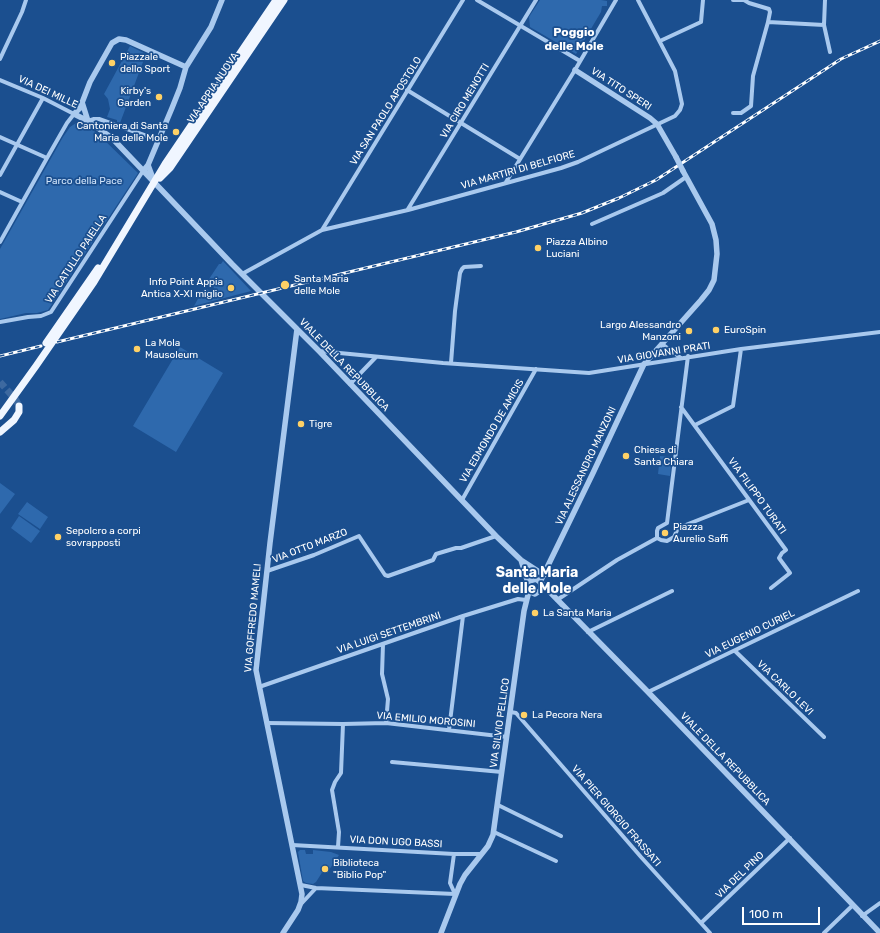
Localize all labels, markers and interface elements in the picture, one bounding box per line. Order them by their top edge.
district label: Poggio delle Mole [544,26,604,54]
street label: VIA APPIA NUOVA [185,50,241,126]
place label: Piazzale dello Sport [120,51,170,74]
street label: VIA SAN PAOLO APOSTOLO [348,55,424,167]
marker: Piazzale dello Sport [107,58,117,68]
street label: VIA CIRO MENOTTI [438,61,492,141]
street label: VIA TITO SPERI [588,65,654,113]
street label: VIA DEI MILLE [16,73,80,111]
place label: Kirby's Garden [117,85,151,108]
marker: Kirby's Garden [154,92,164,102]
place label: Cantoniera di Santa Maria delle Mole [76,120,168,144]
marker: Cantoniera di Santa Maria delle Mole [171,127,181,137]
street label: VIA MARTIRI DI BELFIORE [460,148,576,192]
park label: Parco della Pace [46,175,122,187]
street label: VIA CATULLO PAIELLA [43,212,109,306]
place label: Piazza Albino Luciani [546,236,608,260]
marker: Piazza Albino Luciani [533,243,543,253]
place label: Santa Maria delle Mole [294,273,349,296]
place label: Info Point Appia Antica X-XI miglio [141,276,223,300]
marker: Santa Maria delle Mole [279,279,291,291]
marker: Info Point Appia Antica X-XI miglio [226,283,236,293]
street label: VIALE DELLA REPUBBLICA [296,316,392,414]
place label: Largo Alessandro Manzoni [600,319,681,342]
place label: EuroSpin [724,324,766,336]
marker: EuroSpin [711,325,721,335]
marker: Largo Alessandro Manzoni [684,326,694,336]
place label: La Mola Mausoleum [145,337,198,360]
street label: VIA GIOVANNI PRATI [617,340,711,366]
marker: La Mola Mausoleum [132,344,142,354]
street label: VIA EDMONDO DE AMICIS [457,377,527,485]
street label: VIA ALESSANDRO MANZONI [553,405,619,527]
place label: Tigre [309,418,332,430]
marker: Tigre [296,419,306,429]
place label: Chiesa di Santa Chiara [634,444,694,468]
marker: Chiesa di Santa Chiara [621,451,631,461]
street label: VIA FILIPPO TURATI [725,456,789,536]
place label: Piazza Aurelio Saffi [673,521,728,544]
place label: Sepolcro a corpi sovrapposti [66,525,141,548]
street label: VIA OTTO MARZO [271,526,349,566]
marker: Piazza Aurelio Saffi [660,528,670,538]
marker: Sepolcro a corpi sovrapposti [53,532,63,542]
street label: VIA GOFFREDO MAMELI [242,563,264,673]
district label: Santa Maria delle Mole [496,565,578,598]
place label: La Santa Maria [543,607,611,619]
street label: VIA EUGENIO CURIEL [703,607,797,661]
marker: La Santa Maria [530,608,540,618]
street label: VIA LUIGI SETTEMBRINI [335,610,443,656]
street label: VIA CARLO LEVI [754,658,816,718]
street label: VIA SILVIO PELLICO [488,677,512,769]
place label: La Pecora Nera [532,709,602,721]
street label: VIA EMILIO MOROSINI [376,710,476,730]
marker: La Pecora Nera [519,710,529,720]
street label: VIALE DELLA REPUBBLICA [677,710,773,808]
street label: VIA PIER GIORGIO FRASSATI [569,763,663,869]
street label: VIA DON UGO BASSI [349,834,443,850]
street label: VIA DEL PINO [713,849,767,901]
place label: Biblioteca "Biblio Pop" [333,857,386,880]
marker: Biblioteca "Biblio Pop" [320,864,330,874]
scale bar [744,899,822,925]
text: 100 m [749,907,783,921]

